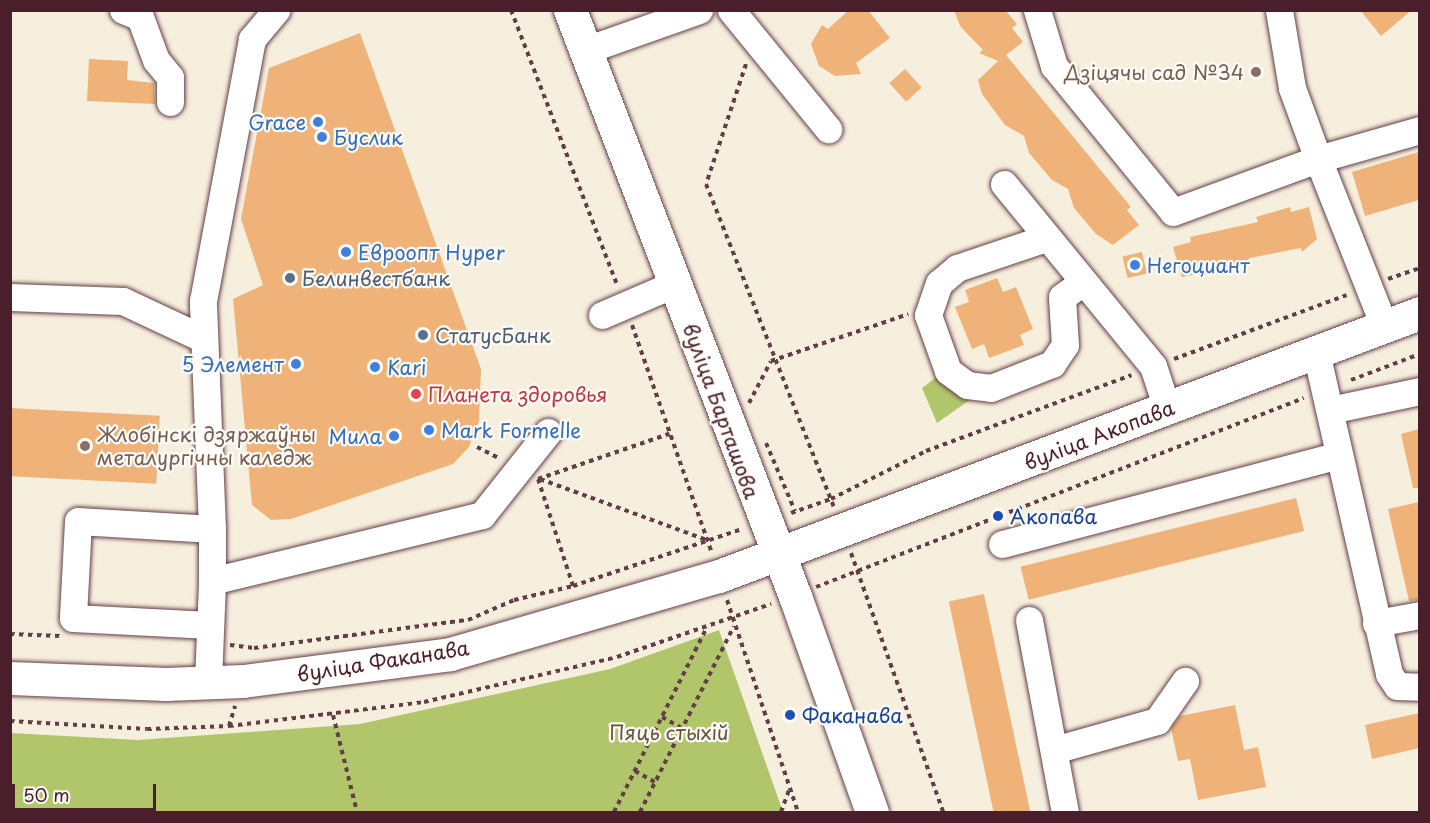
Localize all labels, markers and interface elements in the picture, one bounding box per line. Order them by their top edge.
place label: Дзіцячы сад №34 [1064,60,1244,84]
marker: Дзіцячы сад №34 [1249,65,1263,79]
place label: Grace [248,110,306,134]
marker: Grace [311,115,325,129]
place label: Буслик [334,125,403,149]
marker: Буслик [315,130,329,144]
place label: Евроопт Hyper [358,240,505,264]
marker: Евроопт Hyper [339,245,353,259]
place label: Негоциант [1147,253,1250,277]
marker: Негоциант [1128,258,1142,272]
place label: Белинвестбанк [302,266,450,290]
marker: Белинвестбанк [283,271,297,285]
street label: вуліца Барташова [678,320,764,502]
place label: СтатусБанк [435,323,551,347]
marker: СтатусБанк [416,328,430,342]
place label: 5 Элемент [182,352,284,376]
place label: Kari [387,355,426,379]
marker: 5 Элемент [289,357,303,371]
marker: Kari [368,360,382,374]
place label: Планета здоровья [428,382,607,406]
marker: Планета здоровья [409,387,423,401]
street label: вуліца Акопава [1020,395,1178,475]
place label: Mark Formelle [441,418,581,442]
place label: Жлобінскі дзяржаўны металургічны каледж [97,422,316,469]
marker: Mark Formelle [422,423,436,437]
place label: Мила [329,424,382,448]
marker: Мила [387,429,401,443]
marker: Жлобінскі дзяржаўны металургічны каледж [78,439,92,453]
place label: Акопава [1010,504,1097,528]
marker: Акопава [991,509,1005,523]
street label: вуліца Факанава [296,636,470,686]
place label: Факанава [802,703,903,727]
marker: Факанава [783,708,797,722]
park label: Пяць стыхій [609,720,729,744]
scale bar [15,772,159,810]
text: 50 m [23,781,70,808]

